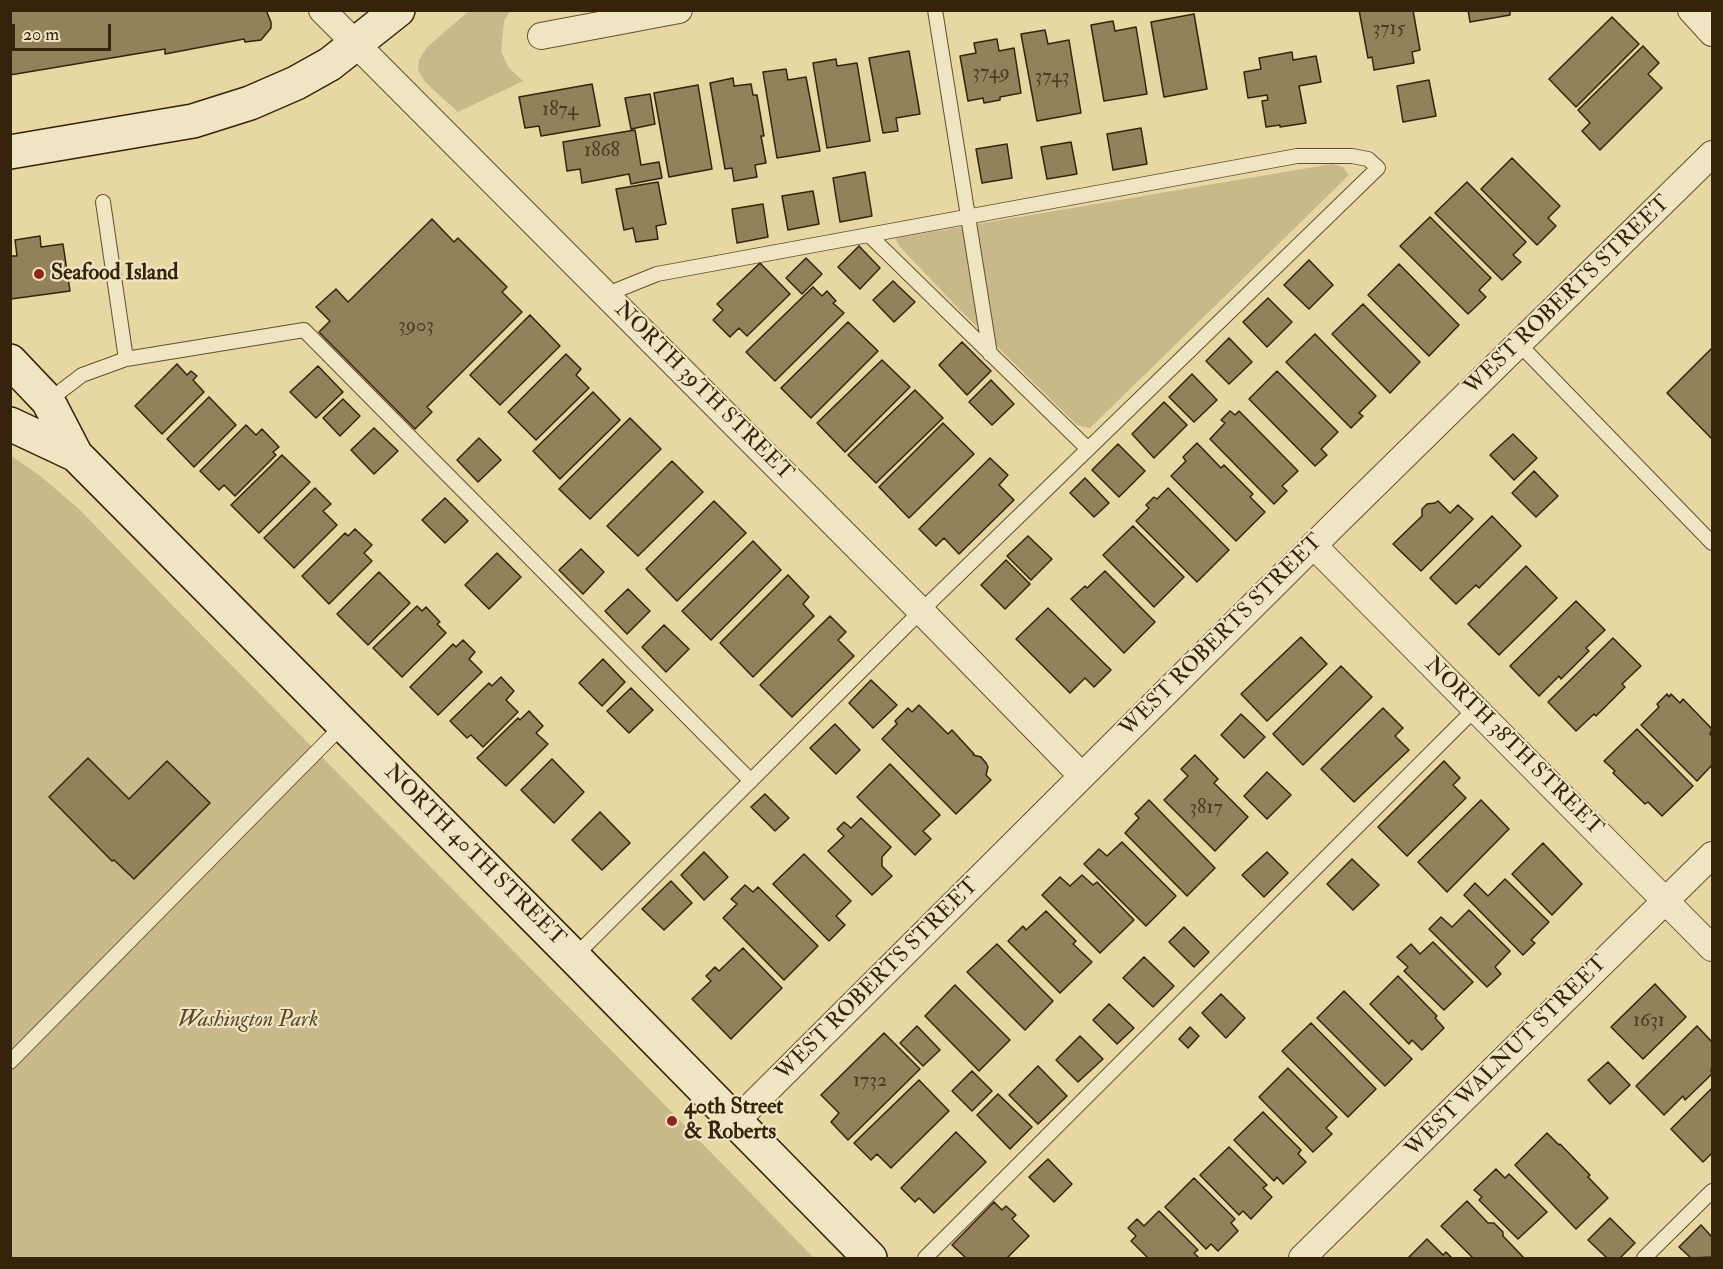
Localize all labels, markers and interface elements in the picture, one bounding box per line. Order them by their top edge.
scale bar [15,12,114,50]
house number: 3715 [1373,18,1405,42]
text: 20 m [23,23,59,46]
house number: 3749 [972,62,1010,86]
house number: 3743 [1035,66,1069,90]
house number: 1874 [542,99,578,123]
house number: 1868 [584,140,620,164]
street label: WEST ROBERTS STREET [1460,191,1676,401]
place label: Seafood Island [51,261,178,287]
marker: Seafood Island [32,267,46,281]
street label: NORTH 39TH STREET [608,297,798,487]
house number: 3903 [398,315,434,339]
street label: WEST ROBERTS STREET [1115,529,1329,743]
street label: NORTH 38TH STREET [1418,652,1608,842]
street label: NORTH 40TH STREET [378,760,570,952]
house number: 3817 [1189,797,1223,821]
street label: WEST ROBERTS STREET [771,873,985,1087]
street label: WEST WALNUT STREET [1401,951,1613,1163]
park label: Washington Park [178,1008,318,1034]
house number: 1631 [1633,1010,1665,1034]
house number: 1732 [853,1070,887,1094]
place label: 40th Street & Roberts [684,1095,783,1146]
marker: 40th Street & Roberts [665,1114,679,1128]

